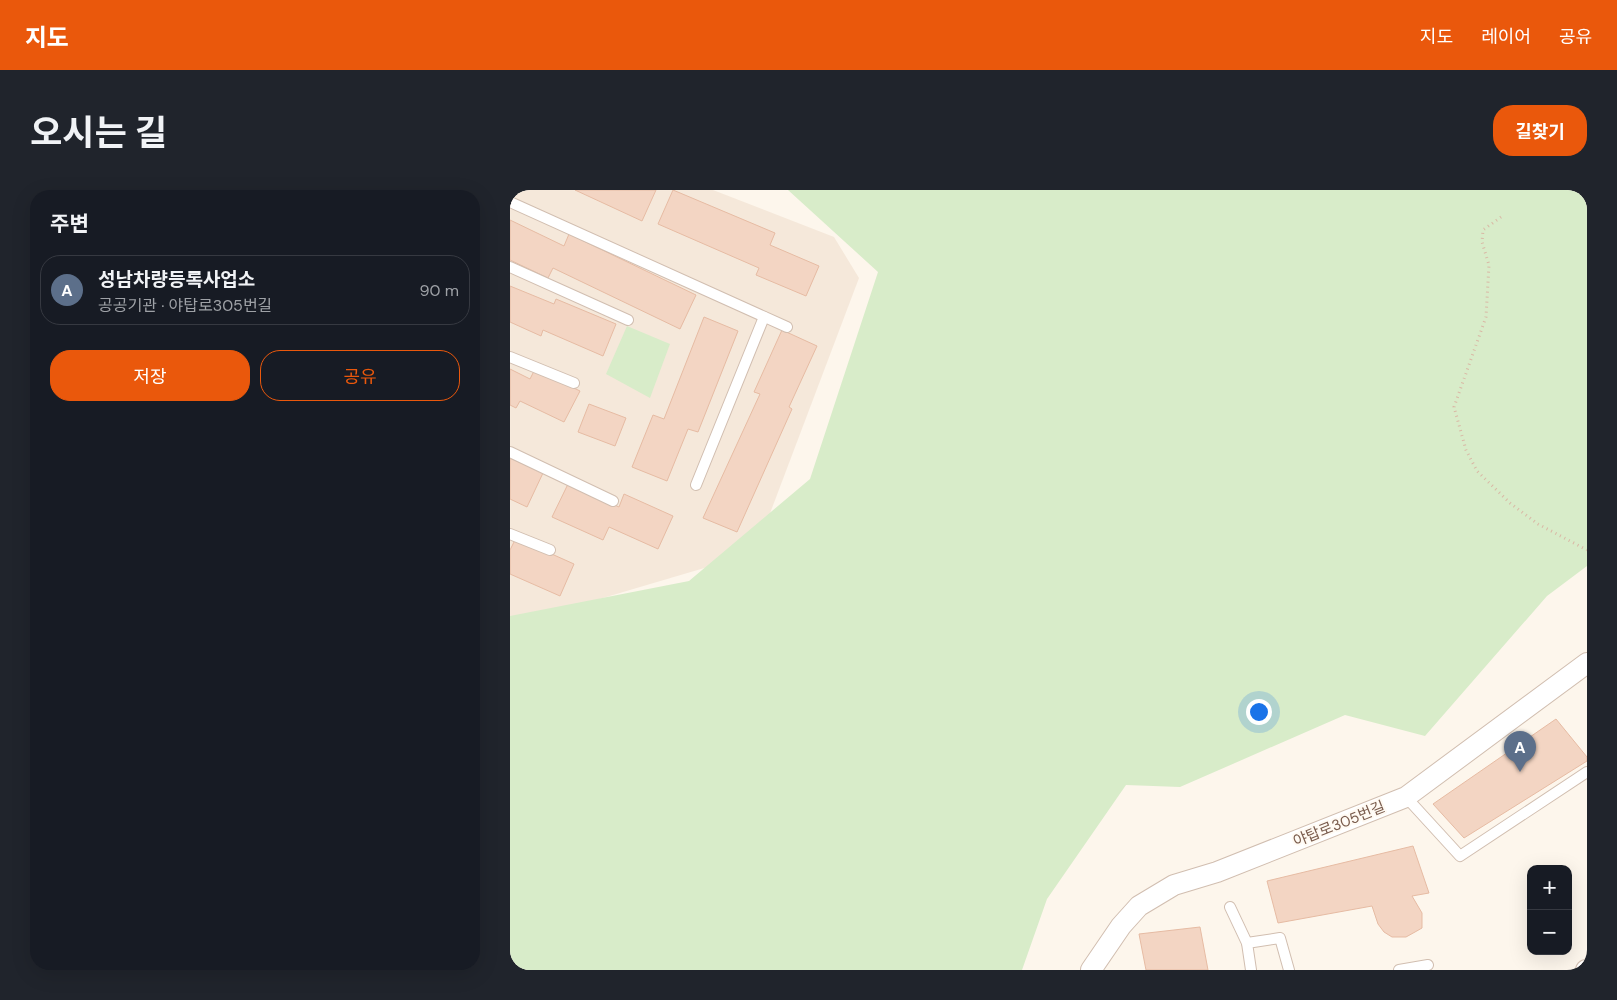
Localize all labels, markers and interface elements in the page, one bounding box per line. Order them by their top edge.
text: 지도 [25,22,69,53]
text: 지도 [1420,25,1453,49]
text: 레이어 [1481,25,1531,49]
text: 공유 [1559,25,1592,49]
button: 길찾기 [1493,105,1587,156]
text: 오시는 길 [30,110,167,156]
text: 주변 [50,210,89,238]
text: 성남차량등록사업소 [98,267,255,292]
text: A [61,280,73,301]
text: 90 m [419,280,459,301]
text: 공공기관 · 야탑로305번길 [98,295,272,316]
button: 저장 [50,350,250,401]
button: 공유 [260,350,460,401]
your location [1246,699,1272,725]
pin: A [1504,731,1536,772]
street label: 야탑로305번길 [1290,797,1388,851]
map controls [1527,865,1572,955]
button: + [1527,865,1572,910]
button: − [1527,910,1572,955]

